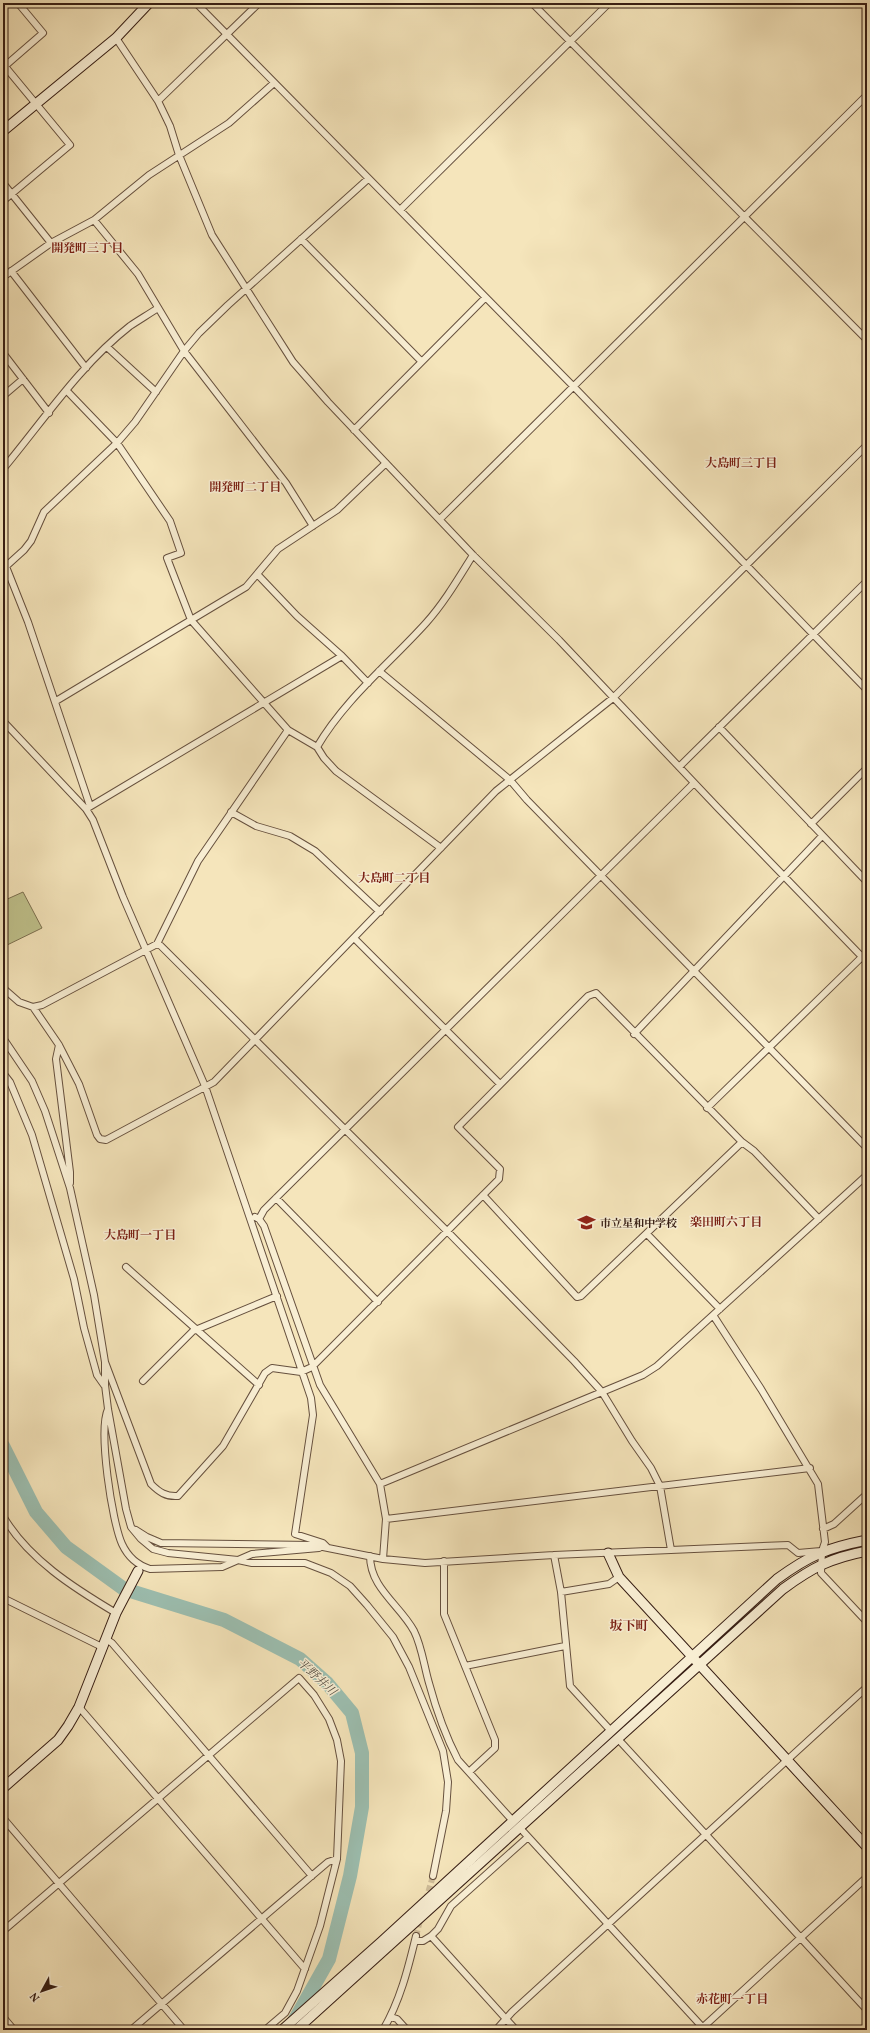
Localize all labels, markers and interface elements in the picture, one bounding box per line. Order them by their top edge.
district label: 開発町三丁目 [51,241,123,257]
district label: 大島町三丁目 [705,456,777,472]
district label: 開発町二丁目 [209,480,281,496]
district label: 大島町二丁目 [358,871,430,887]
school or university icon: 市立星和中学校 [577,1213,597,1233]
district label: 楽田町六丁目 [690,1215,762,1231]
place label: 市立星和中学校 [600,1217,677,1232]
district label: 大島町一丁目 [104,1228,176,1244]
district label: 坂下町 [609,1618,649,1636]
water label: 平野井川 [293,1656,341,1701]
north arrow [22,1971,62,2011]
text: N [27,1989,44,2004]
district label: 赤花町一丁目 [696,1992,768,2008]

